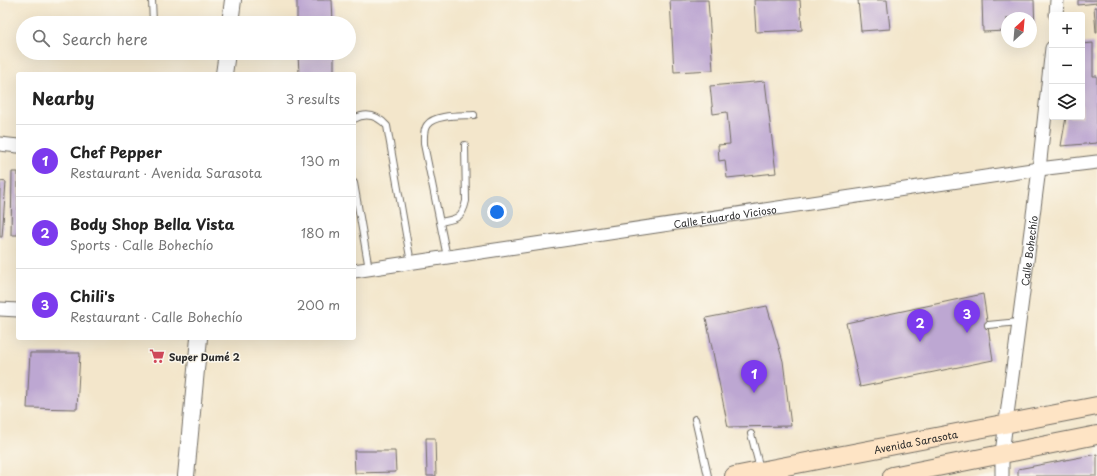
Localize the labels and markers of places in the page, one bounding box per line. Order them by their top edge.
pin: 3 [954,300,980,333]
pin: 2 [907,309,933,342]
supermarket icon: Super Dumé 2 [148,347,166,365]
place label: Super Dumé 2 [169,349,240,364]
pin: 1 [741,360,767,393]

